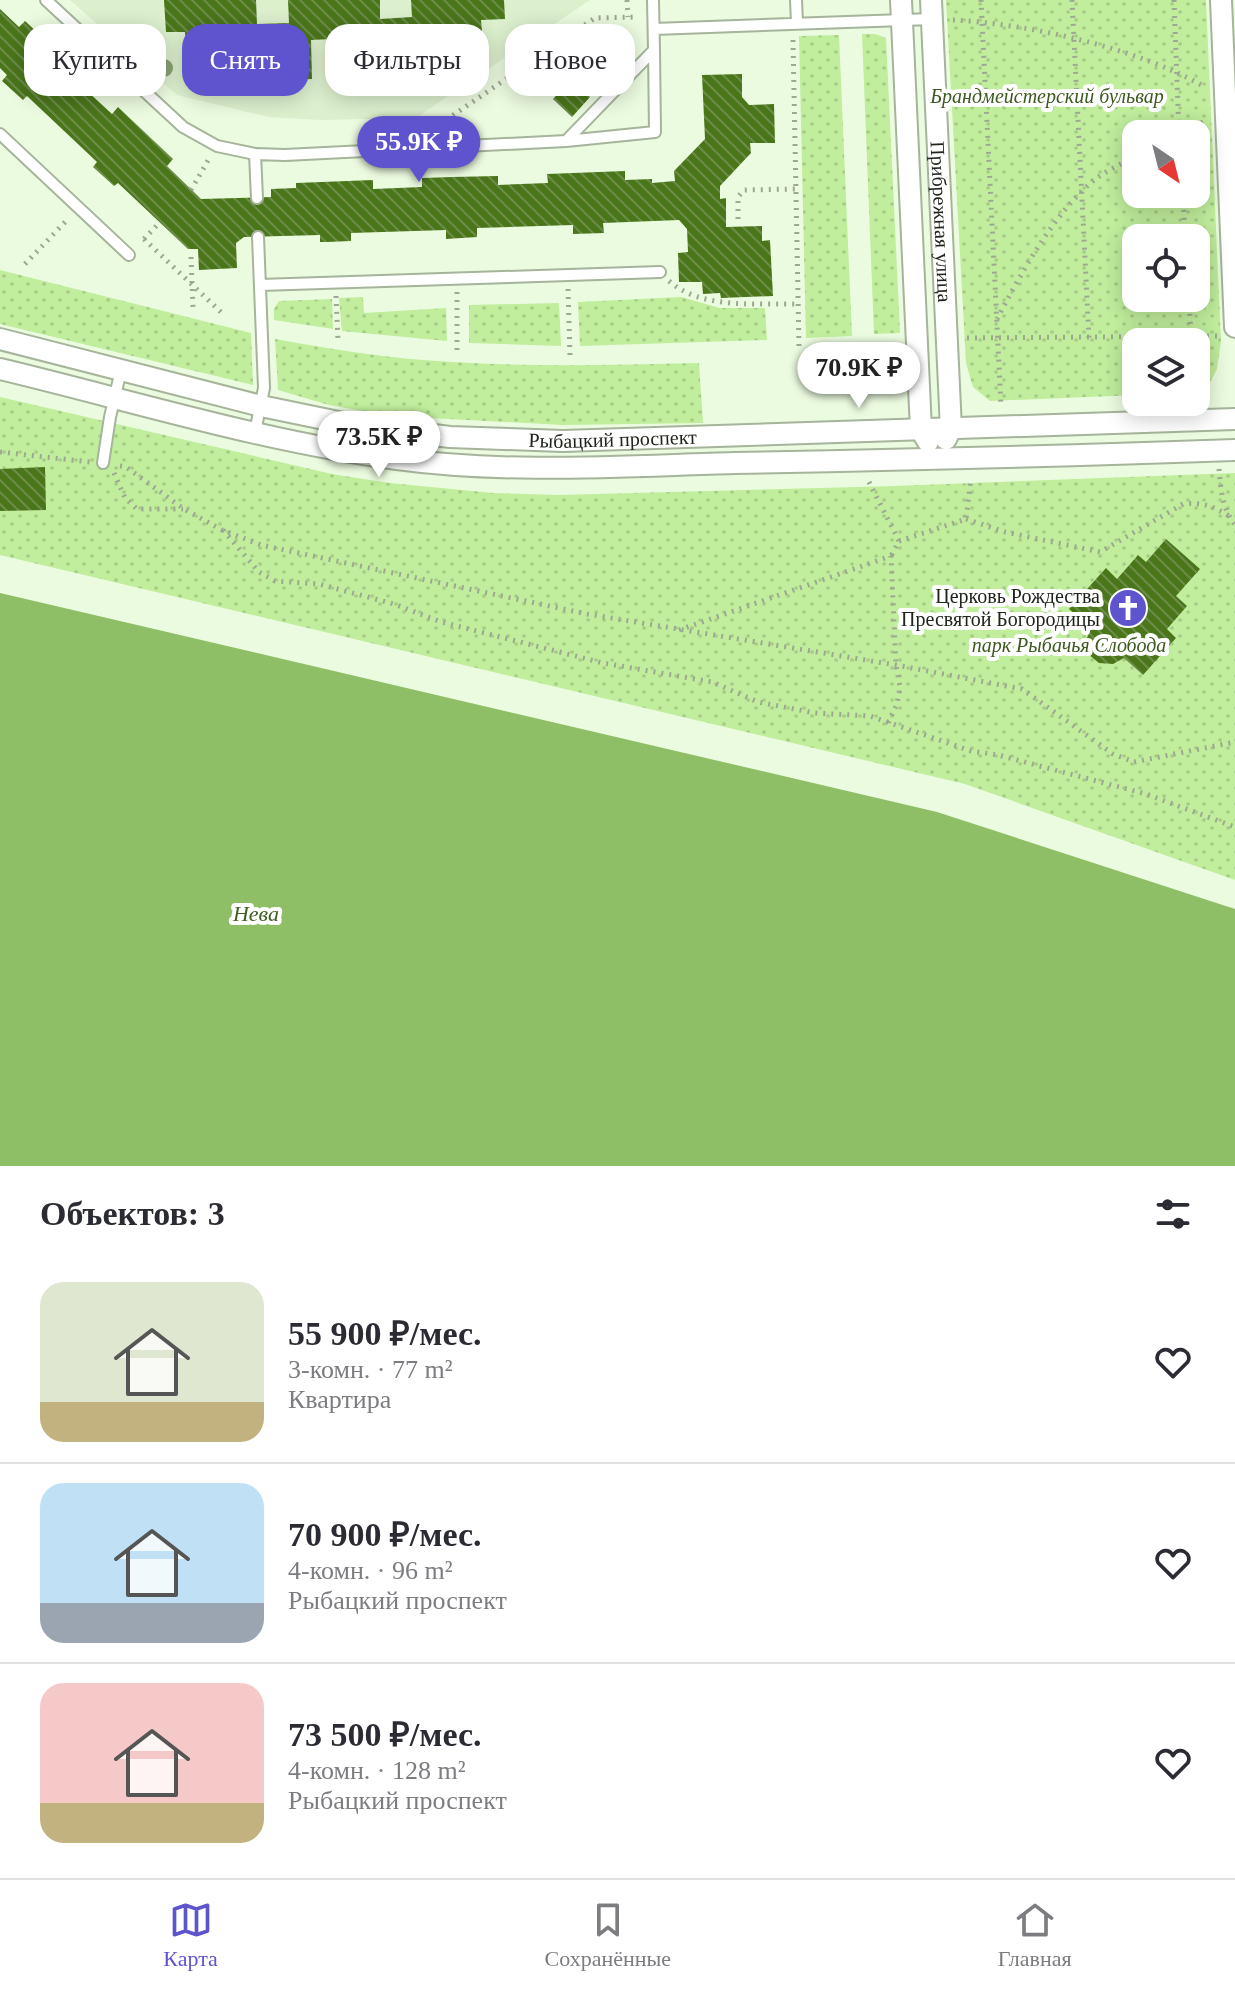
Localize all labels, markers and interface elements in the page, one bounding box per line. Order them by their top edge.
chip: Купить [24,24,166,96]
chip: Снять [182,24,309,96]
chip: Фильтры [325,24,489,96]
chip: Новое [505,24,635,96]
park label: Брандмейстерский бульвар [929,85,1164,108]
pin: 55.9K ₽ [345,116,493,184]
north arrow [1122,120,1210,208]
map controls [1122,120,1210,416]
text: 55.9K ₽ [375,127,463,156]
street label: Прибрежная улица [926,141,956,303]
button: locate [1122,224,1210,312]
button: layers [1122,328,1210,416]
pin: 70.9K ₽ [785,342,933,410]
text: 70.9K ₽ [815,353,903,382]
pin: 73.5K ₽ [305,411,453,479]
text: 73.5K ₽ [335,422,423,451]
street label: Рыбацкий проспект [528,426,698,453]
place label: Церковь Рождества Пресвятой Богородицы [901,585,1100,631]
church icon: Церковь Рождества Пресвятой Богородицы [1107,587,1149,629]
park label: парк Рыбачья Слобода [972,634,1166,657]
water label: Нева [232,901,279,926]
icon: filters [1151,1192,1195,1236]
text: Объектов: 3 [40,1195,225,1232]
icon: home [104,1314,200,1410]
text: 55 900 ₽/мес. [288,1315,482,1352]
icon: heart [1151,1340,1195,1384]
text: 3-комн. · 77 m² [288,1355,453,1384]
text: Квартира [288,1385,391,1414]
icon: home [104,1515,200,1611]
text: 70 900 ₽/мес. [288,1516,482,1553]
icon: heart [1151,1541,1195,1585]
text: 4-комн. · 96 m² [288,1556,453,1585]
text: Рыбацкий проспект [288,1586,507,1615]
icon: home [104,1715,200,1811]
text: 73 500 ₽/мес. [288,1716,482,1753]
icon: heart [1151,1741,1195,1785]
text: 4-комн. · 128 m² [288,1756,466,1785]
text: Рыбацкий проспект [288,1786,507,1815]
tab: Карта [163,1898,218,1972]
tab: Сохранённые [545,1898,671,1972]
tab: Главная [998,1898,1072,1972]

